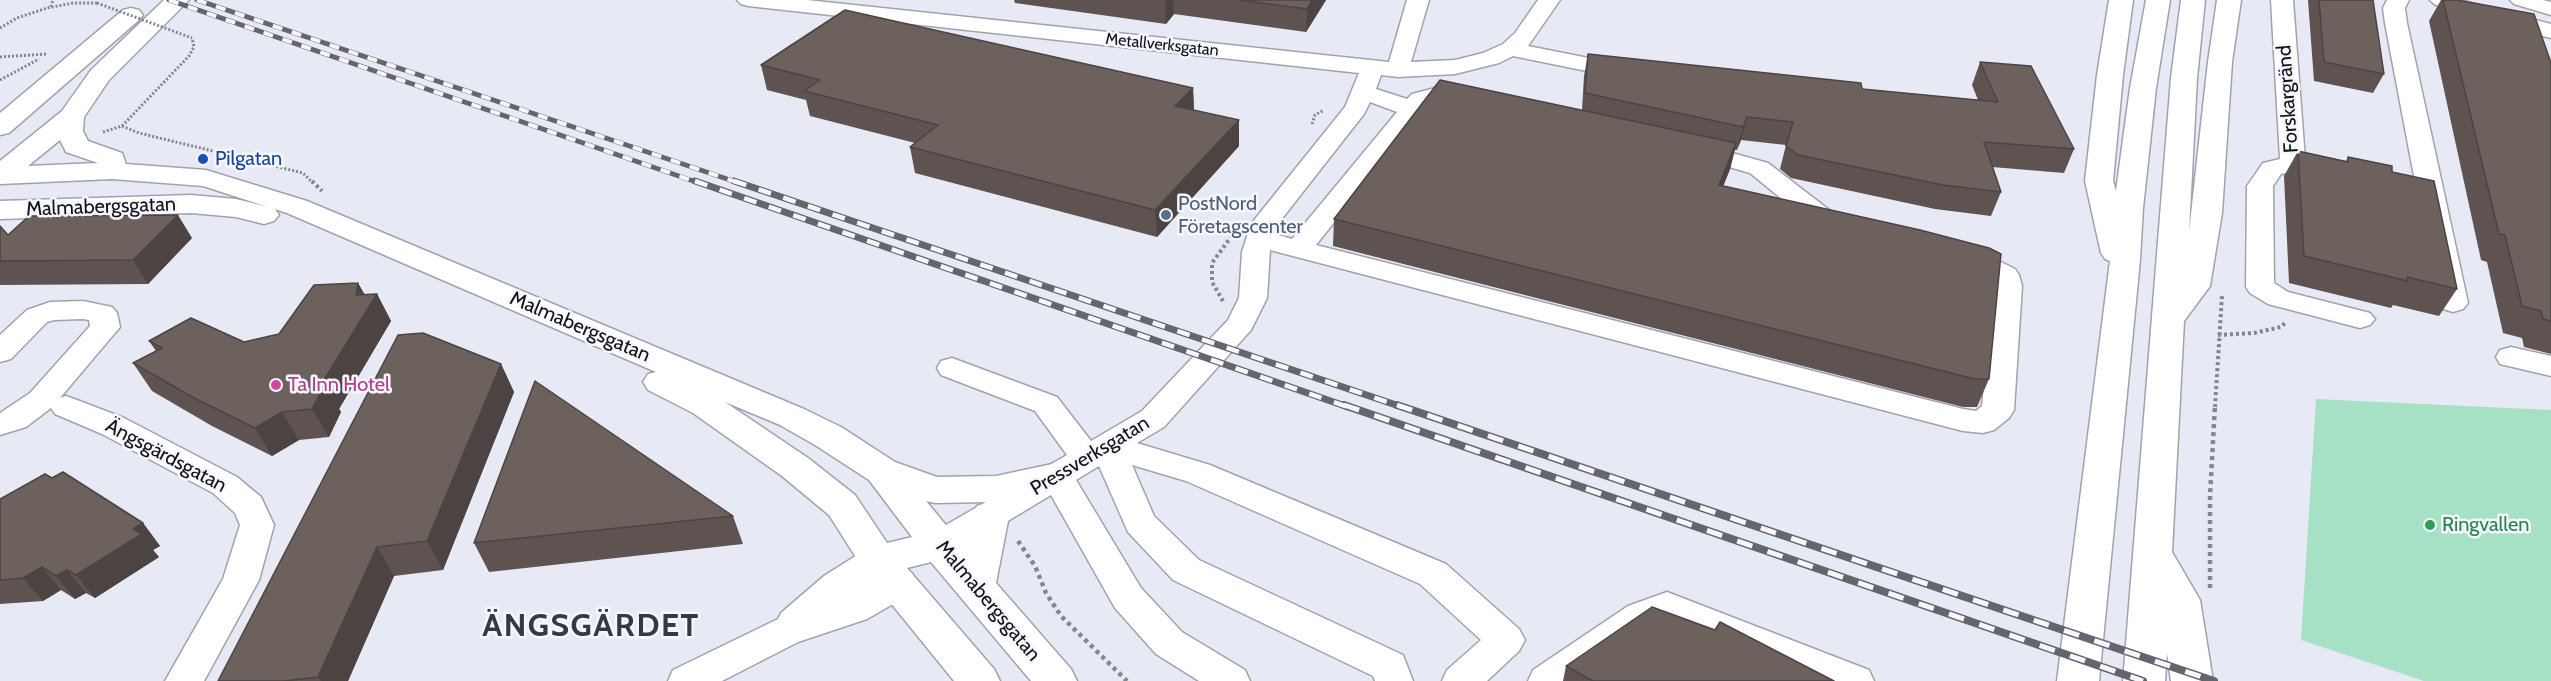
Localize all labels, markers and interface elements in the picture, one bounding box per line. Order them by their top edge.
street label: Metallverksgatan [1104,30,1220,60]
street label: Forskargränd [2272,44,2304,154]
place label: Pilgatan [215,147,282,171]
marker: Pilgatan [196,152,210,166]
street label: Malmabergsgatan [26,192,176,222]
place label: PostNord Företagscenter [1178,192,1303,239]
marker: PostNord Företagscenter [1159,208,1173,222]
street label: Malmabergsgatan [506,287,654,367]
place label: Ta Inn Hotel [288,373,390,397]
marker: Ta Inn Hotel [269,378,283,392]
street label: Pressverksgatan [1026,411,1154,501]
street label: Ängsgärdsgatan [101,414,231,498]
place label: Ringvallen [2442,513,2529,537]
marker: Ringvallen [2423,518,2437,532]
street label: Malmabergsgatan [931,536,1045,666]
district label: ÄNGSGÄRDET [482,608,700,646]

